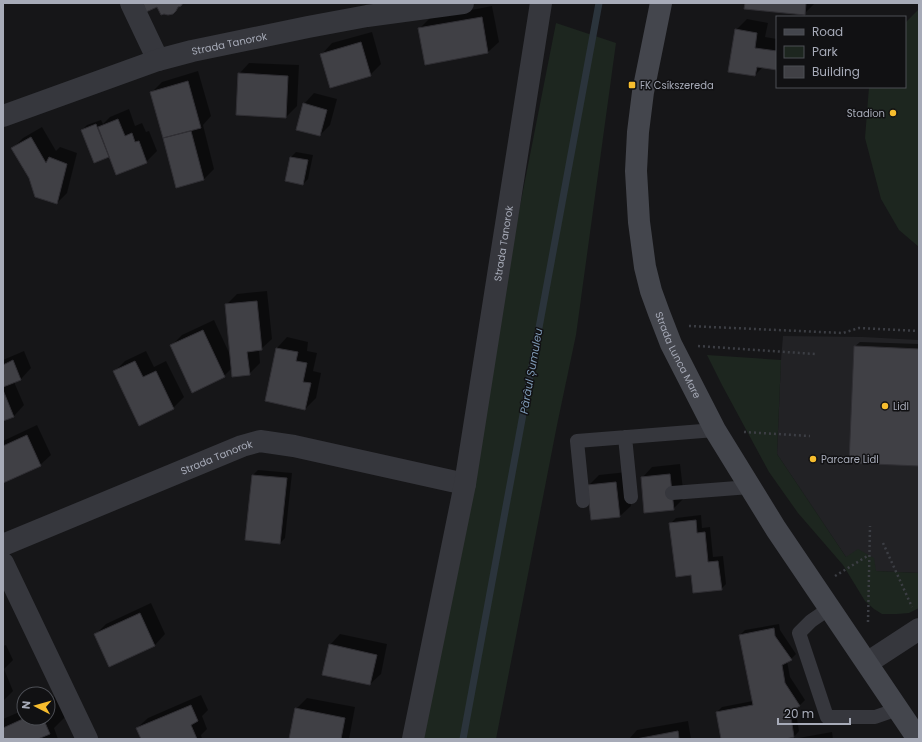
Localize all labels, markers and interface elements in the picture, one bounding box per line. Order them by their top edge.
legend [776,16,906,88]
text: Road [812,23,843,40]
street label: Strada Tanorok [190,29,269,59]
text: Park [812,43,839,60]
text: Building [812,63,860,80]
place label: FK Csíkszereda [640,78,714,93]
marker: FK Csíkszereda [627,80,637,90]
place label: Stadion [847,106,885,121]
marker: Stadion [888,108,898,118]
street label: Strada Tanorok [490,204,517,282]
street label: Strada Lunca Mare [651,310,705,401]
water label: Pârâul Șumuleu [516,327,546,415]
place label: Lidl [893,399,909,414]
marker: Lidl [880,401,890,411]
street label: Strada Tanorok [178,436,255,479]
place label: Parcare Lidl [821,452,879,467]
marker: Parcare Lidl [808,454,818,464]
north arrow [16,686,56,726]
text: N [18,700,34,710]
scale bar [778,700,850,726]
text: 20 m [784,705,814,722]

